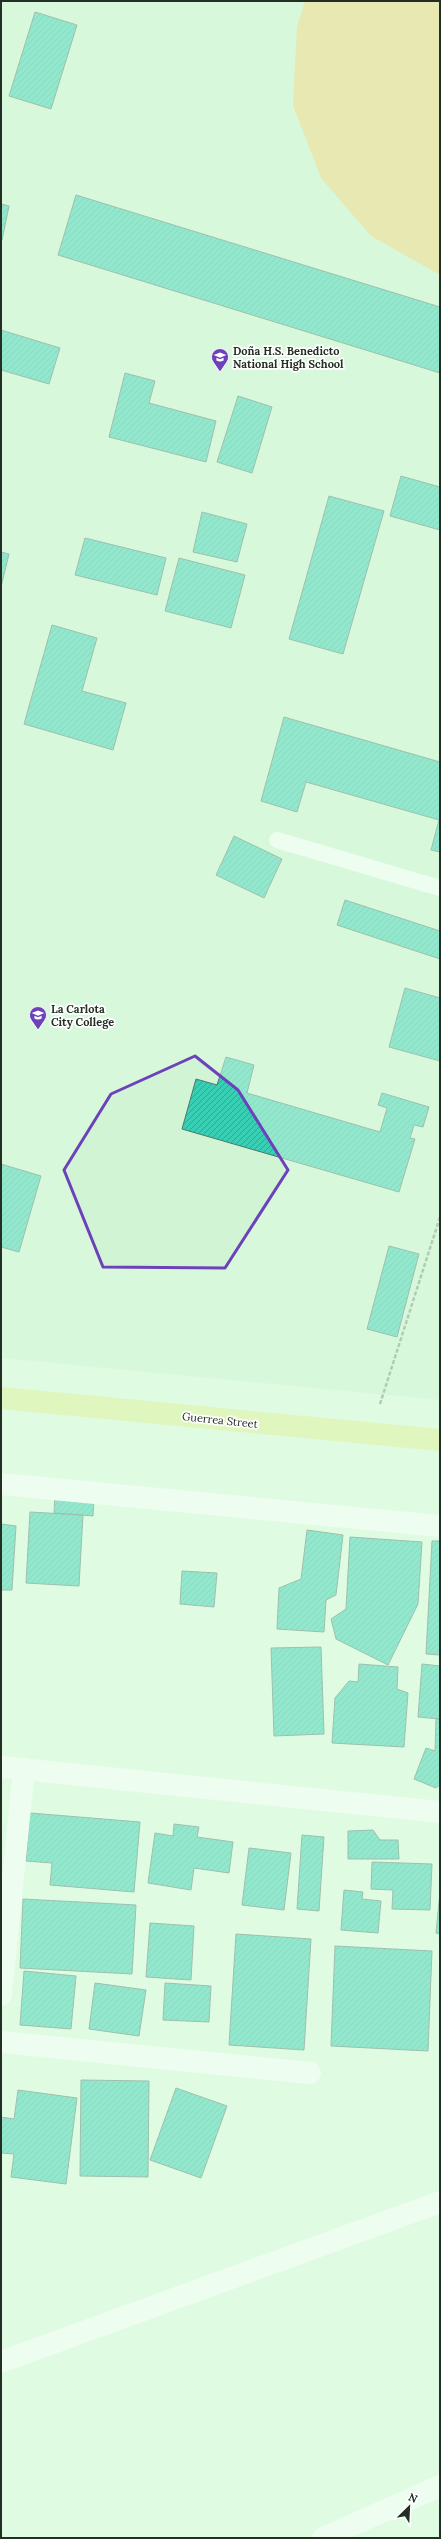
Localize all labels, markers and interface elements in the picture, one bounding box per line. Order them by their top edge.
place label: Doña H.S. Benedicto National High School [233,344,344,371]
school or university icon: Doña H.S. Benedicto National High School [210,347,230,372]
place label: La Carlota City College [51,1002,114,1029]
school or university icon: La Carlota City College [28,1005,48,1030]
street label: Guerrea Street [181,1409,259,1431]
north arrow [389,2487,429,2527]
text: N [406,2490,420,2506]

